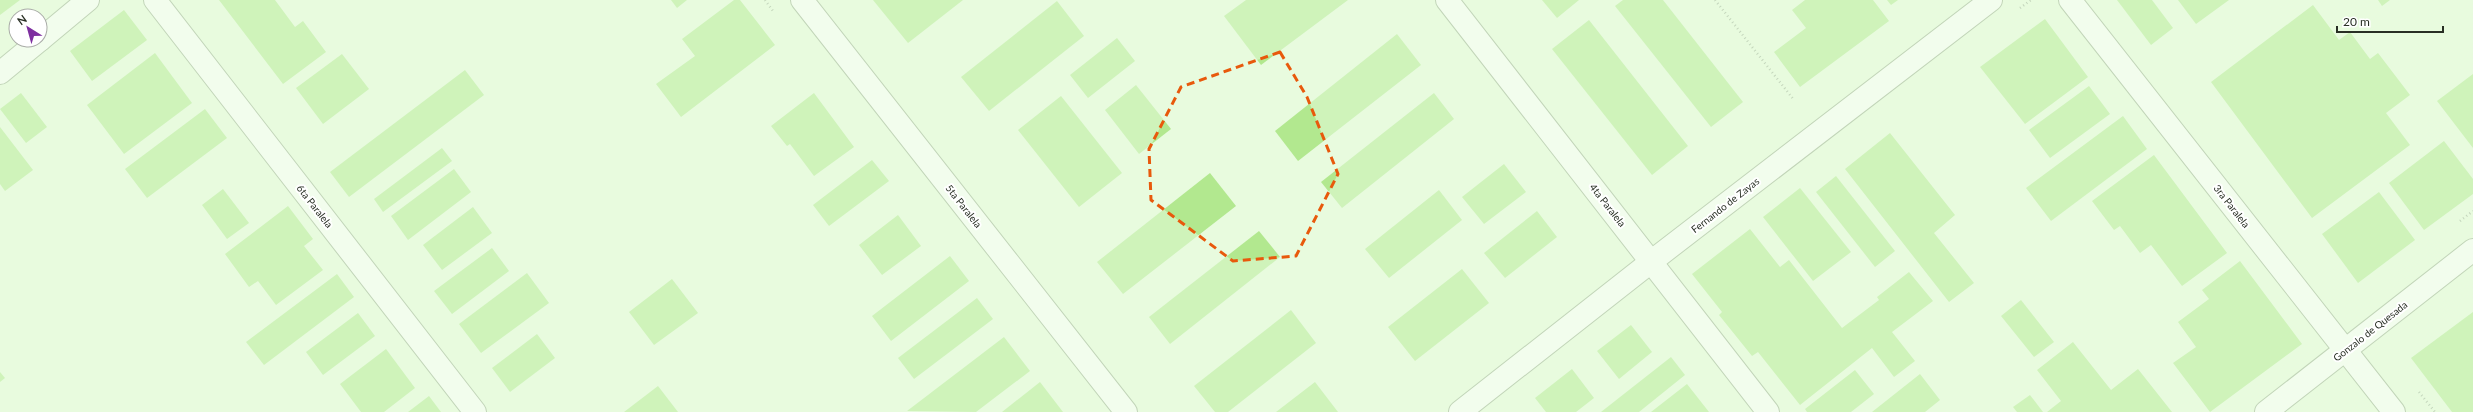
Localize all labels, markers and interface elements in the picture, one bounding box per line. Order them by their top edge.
north arrow [8,8,48,48]
scale bar [2337,8,2443,34]
text: N [14,12,29,27]
text: 20 m [2343,14,2370,29]
street label: Fernando de Zayas [1689,175,1761,235]
street label: 4ta Paralela [1588,181,1629,229]
street label: 6ta Paralela [295,182,336,230]
street label: 5ta Paralela [944,182,985,230]
street label: 3ra Paralela [2212,182,2253,230]
street label: Gonzalo de Quesada [2331,298,2409,364]

